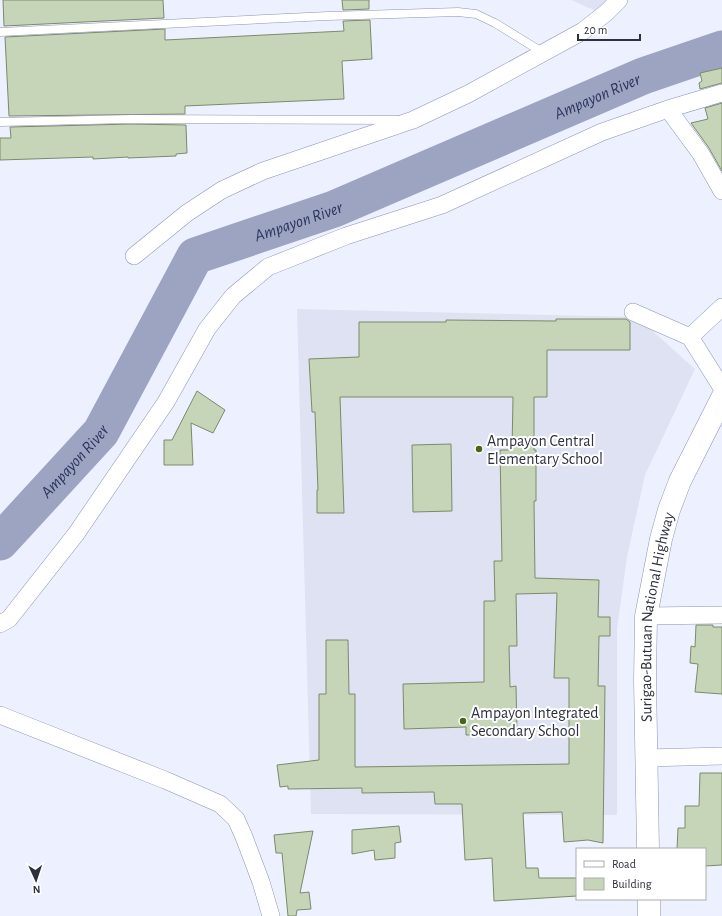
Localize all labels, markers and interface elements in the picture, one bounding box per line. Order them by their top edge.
scale bar [578,16,640,42]
text: 20 m [584,24,607,36]
water label: Ampayon River [551,70,643,123]
water label: Ampayon River [251,198,346,245]
water label: Ampayon River [37,422,112,502]
place label: Ampayon Central Elementary School [487,433,603,468]
marker: Ampayon Central Elementary School [474,444,484,454]
street label: Surigao-Butuan National Highway [638,510,678,722]
place label: Ampayon Integrated Secondary School [471,705,599,740]
marker: Ampayon Integrated Secondary School [458,716,468,726]
legend [576,848,706,900]
text: Road [612,858,636,870]
north arrow [16,860,56,900]
text: Building [612,878,652,890]
text: N [32,884,41,895]

